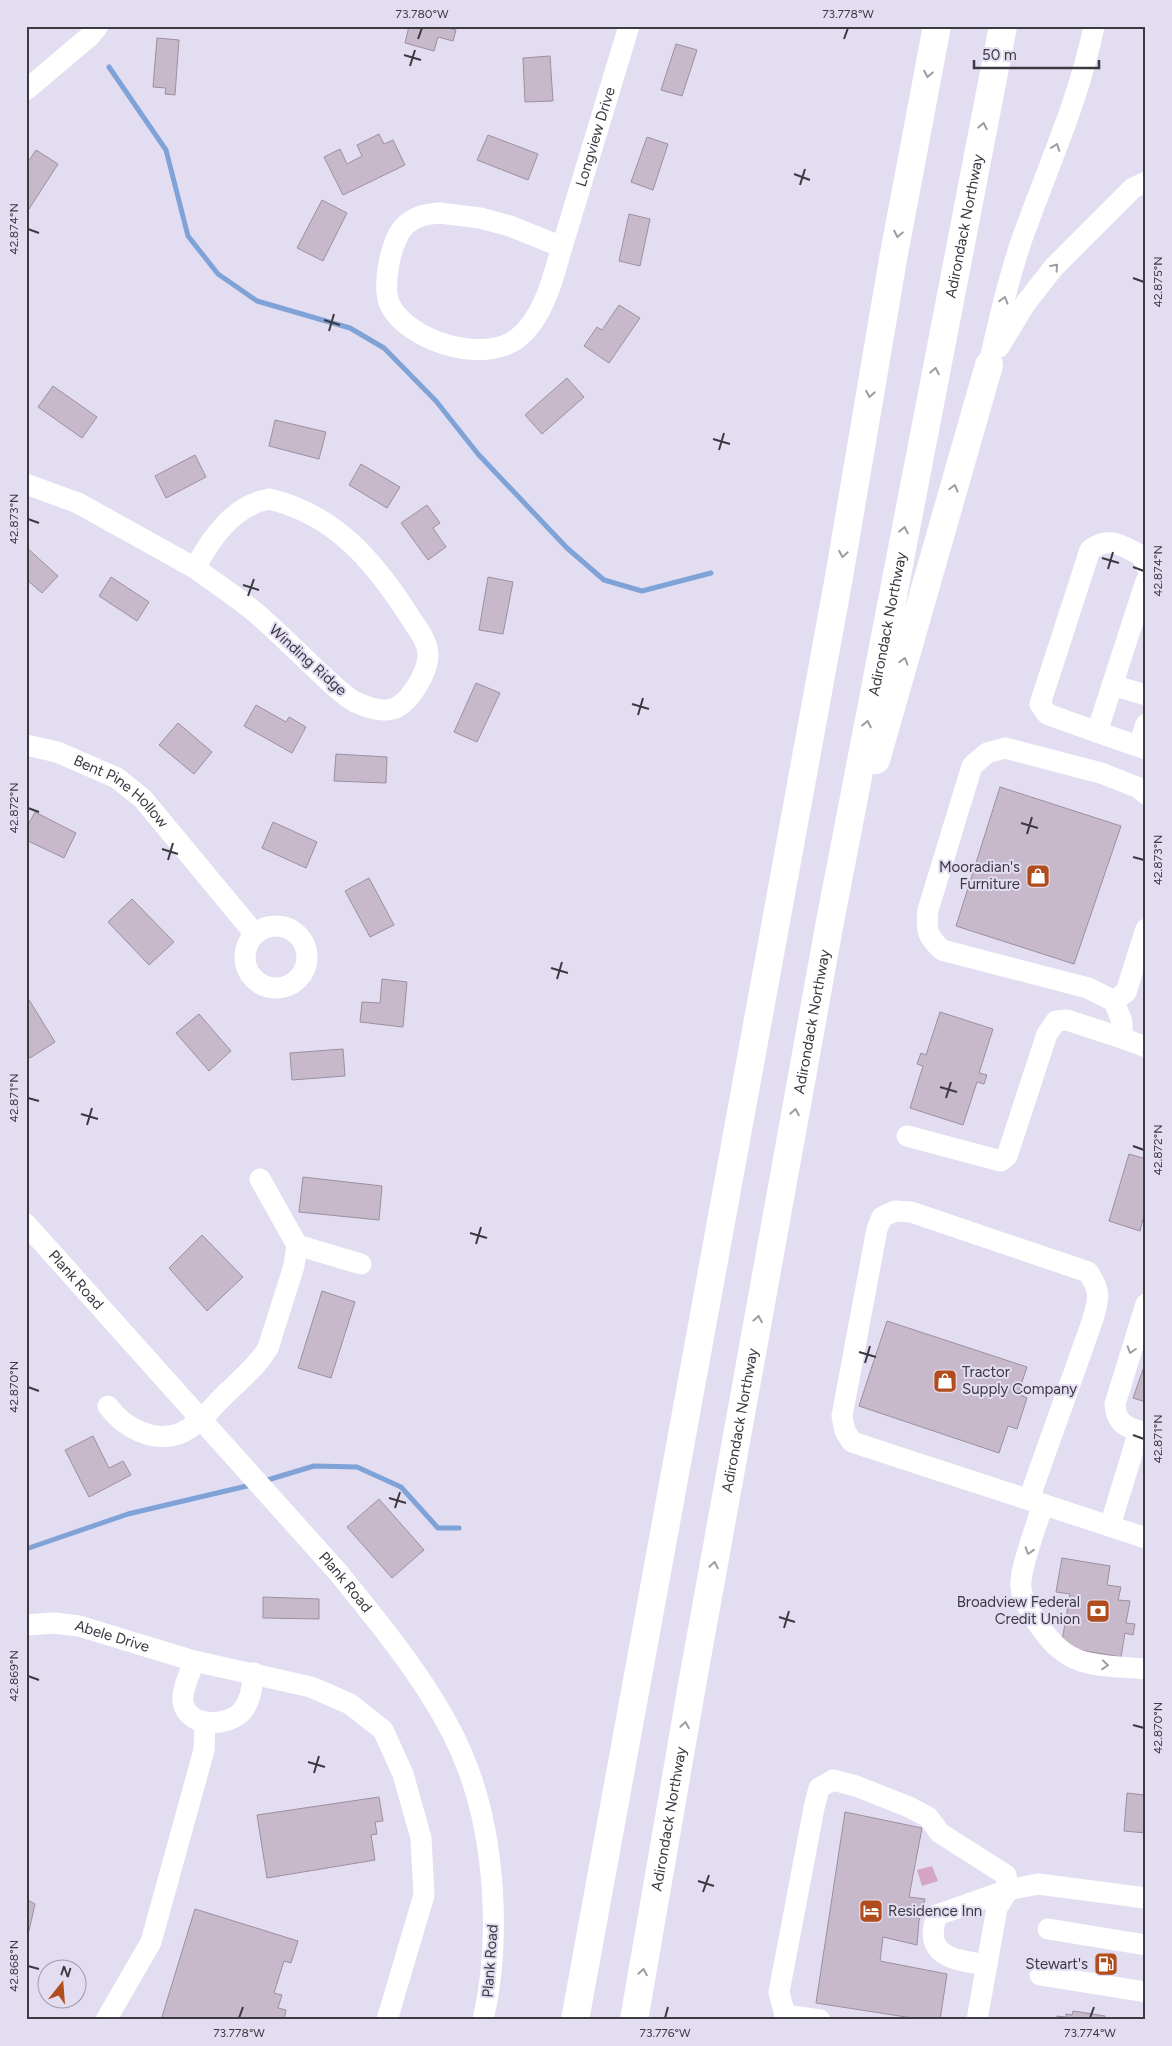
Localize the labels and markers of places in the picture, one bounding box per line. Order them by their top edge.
place label: Mooradian's Furniture [939,858,1020,893]
shop icon: Mooradian's Furniture [1025,863,1051,889]
place label: Tractor Supply Company [962,1363,1077,1398]
shop icon: Tractor Supply Company [932,1368,958,1394]
place label: Broadview Federal Credit Union [957,1593,1080,1628]
bank icon: Broadview Federal Credit Union [1085,1598,1111,1624]
hotel icon: Residence Inn [858,1898,884,1924]
place label: Residence Inn [888,1902,982,1920]
fuel station icon: Stewart's [1093,1951,1119,1977]
place label: Stewart's [1025,1955,1088,1973]

